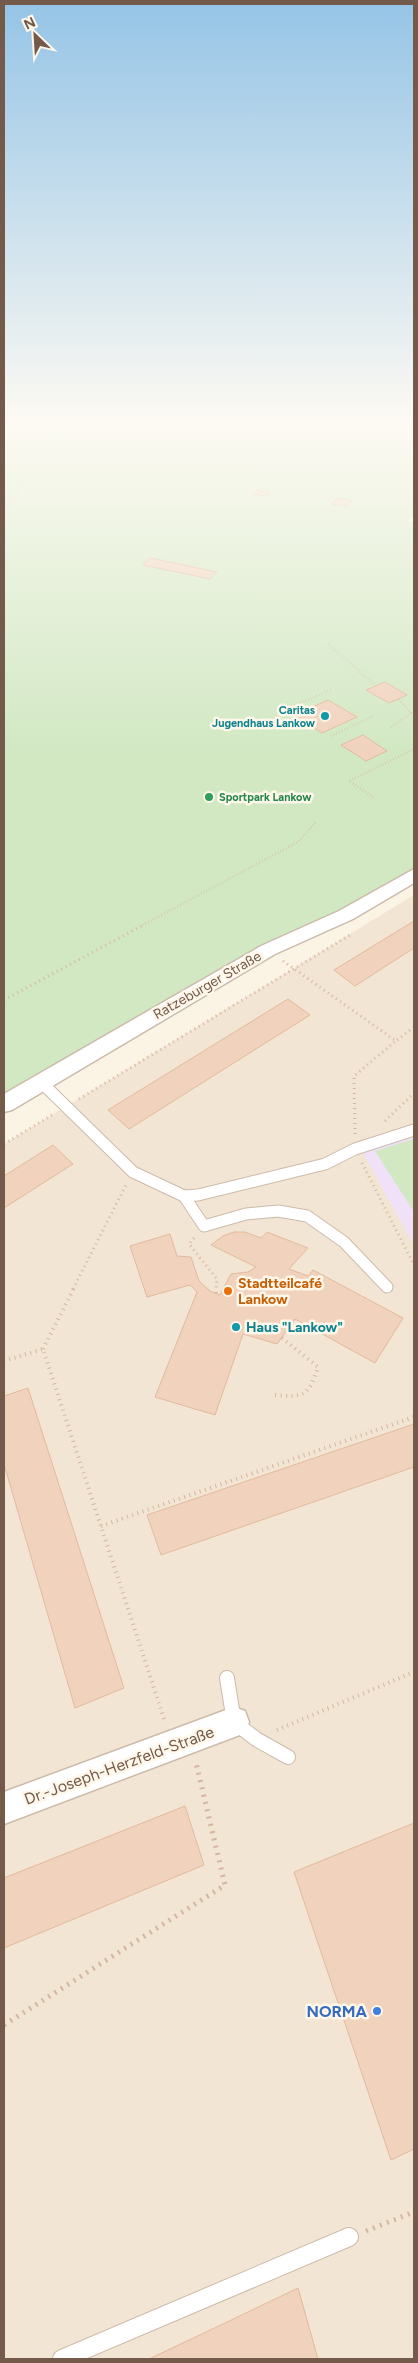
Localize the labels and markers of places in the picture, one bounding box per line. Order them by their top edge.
place label: Caritas Jugendhaus Lankow [212,704,316,730]
marker: Caritas Jugendhaus Lankow [319,710,331,722]
marker: Sportpark Lankow [203,791,215,803]
place label: Sportpark Lankow [219,791,312,804]
place label: Stadtteilcafé Lankow [238,1275,322,1308]
marker: Stadtteilcafé Lankow [222,1285,234,1297]
place label: Haus "Lankow" [246,1319,343,1336]
marker: Haus "Lankow" [230,1321,242,1333]
place label: NORMA [307,2002,368,2021]
marker: NORMA [371,2005,383,2017]

